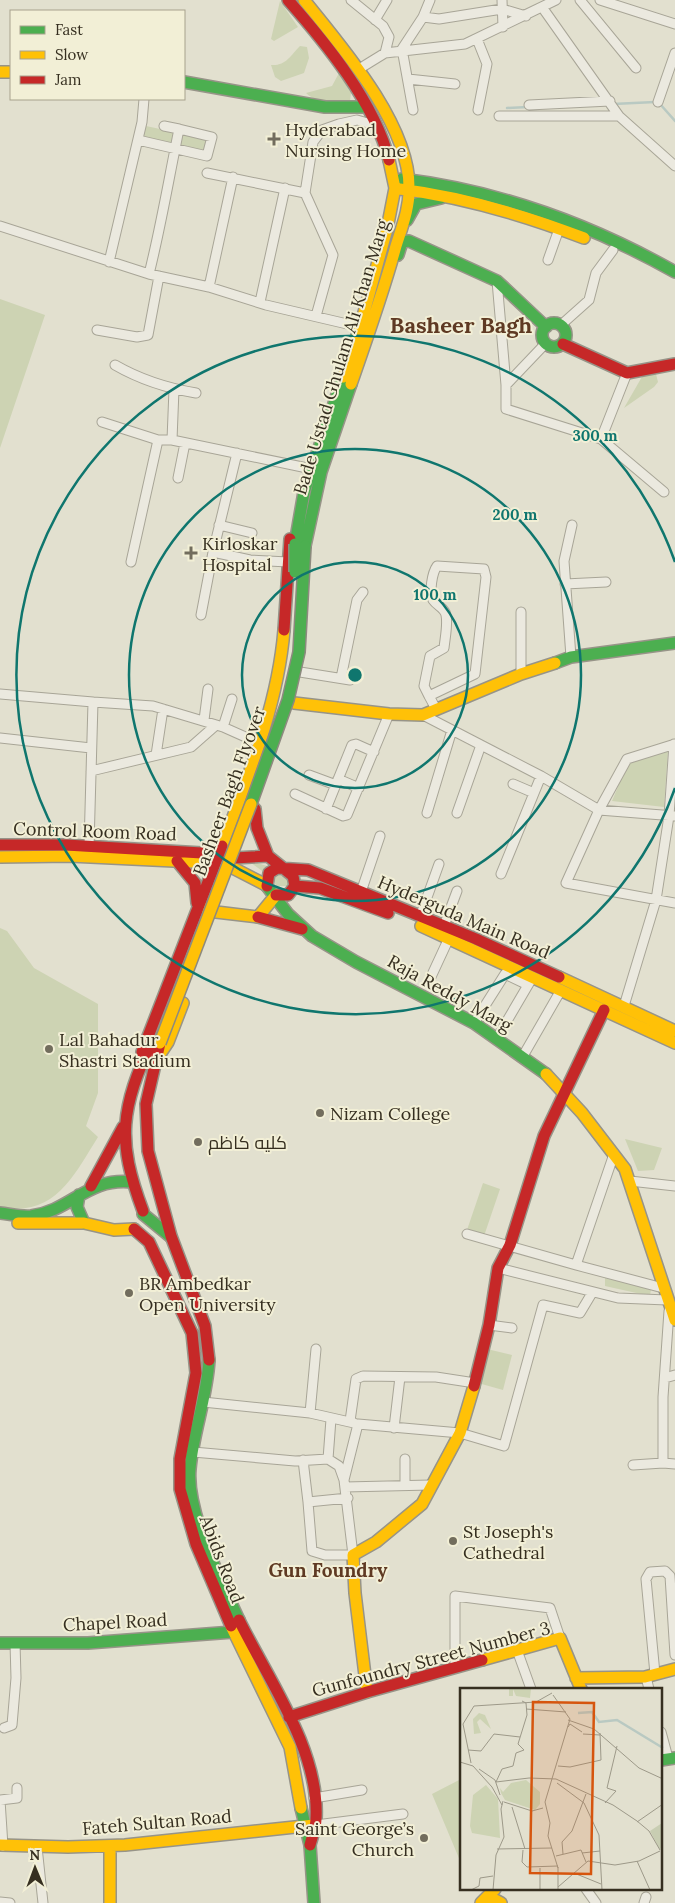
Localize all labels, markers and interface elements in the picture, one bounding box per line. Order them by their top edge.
legend [10,10,185,100]
text: Fast [55,20,83,39]
text: Slow [55,45,88,64]
text: Jam [54,70,82,89]
place label: Hyderabad Nursing Home [285,118,407,162]
marker: Hyderabad Nursing Home [267,132,281,146]
street label: Bade Ustad Ghulam Ali Khan Marg [288,215,394,498]
district label: Basheer Bagh [390,311,532,339]
text: 300 m [572,426,618,445]
text: 200 m [493,505,538,524]
place label: Kirloskar Hospital [202,532,278,576]
marker: Kirloskar Hospital [184,546,198,560]
text: 100 m [414,585,457,604]
centre of rings [346,666,364,684]
street label: Basheer Bagh Flyover [188,703,270,879]
street label: Control Room Road [13,817,177,845]
street label: Hyderguda Main Road [374,870,554,964]
street label: Raja Reddy Marg [384,949,517,1037]
place label: Lal Bahadur Shastri Stadium [59,1028,191,1072]
marker: Lal Bahadur Shastri Stadium [43,1043,55,1055]
place label: Nizam College [330,1102,451,1125]
marker: Nizam College [314,1107,326,1119]
place label: كليه كاظم [208,1131,287,1155]
marker: كليه كاظم [192,1136,204,1148]
place label: BR Ambedkar Open University [139,1272,276,1316]
marker: BR Ambedkar Open University [123,1287,135,1299]
street label: Abids Road [194,1511,249,1606]
place label: St Joseph's Cathedral [463,1520,553,1564]
marker: St Joseph's Cathedral [447,1535,459,1547]
district label: Gun Foundry [268,1558,388,1582]
street label: Chapel Road [62,1608,168,1636]
street label: Gunfoundry Street Number 3 [309,1616,553,1702]
inset map [460,1688,662,1890]
street label: Fateh Sultan Road [81,1804,233,1840]
place label: Saint George’s Church [295,1817,414,1861]
marker: Saint George’s Church [418,1832,430,1844]
north arrow [10,1843,60,1893]
text: N [29,1846,41,1864]

